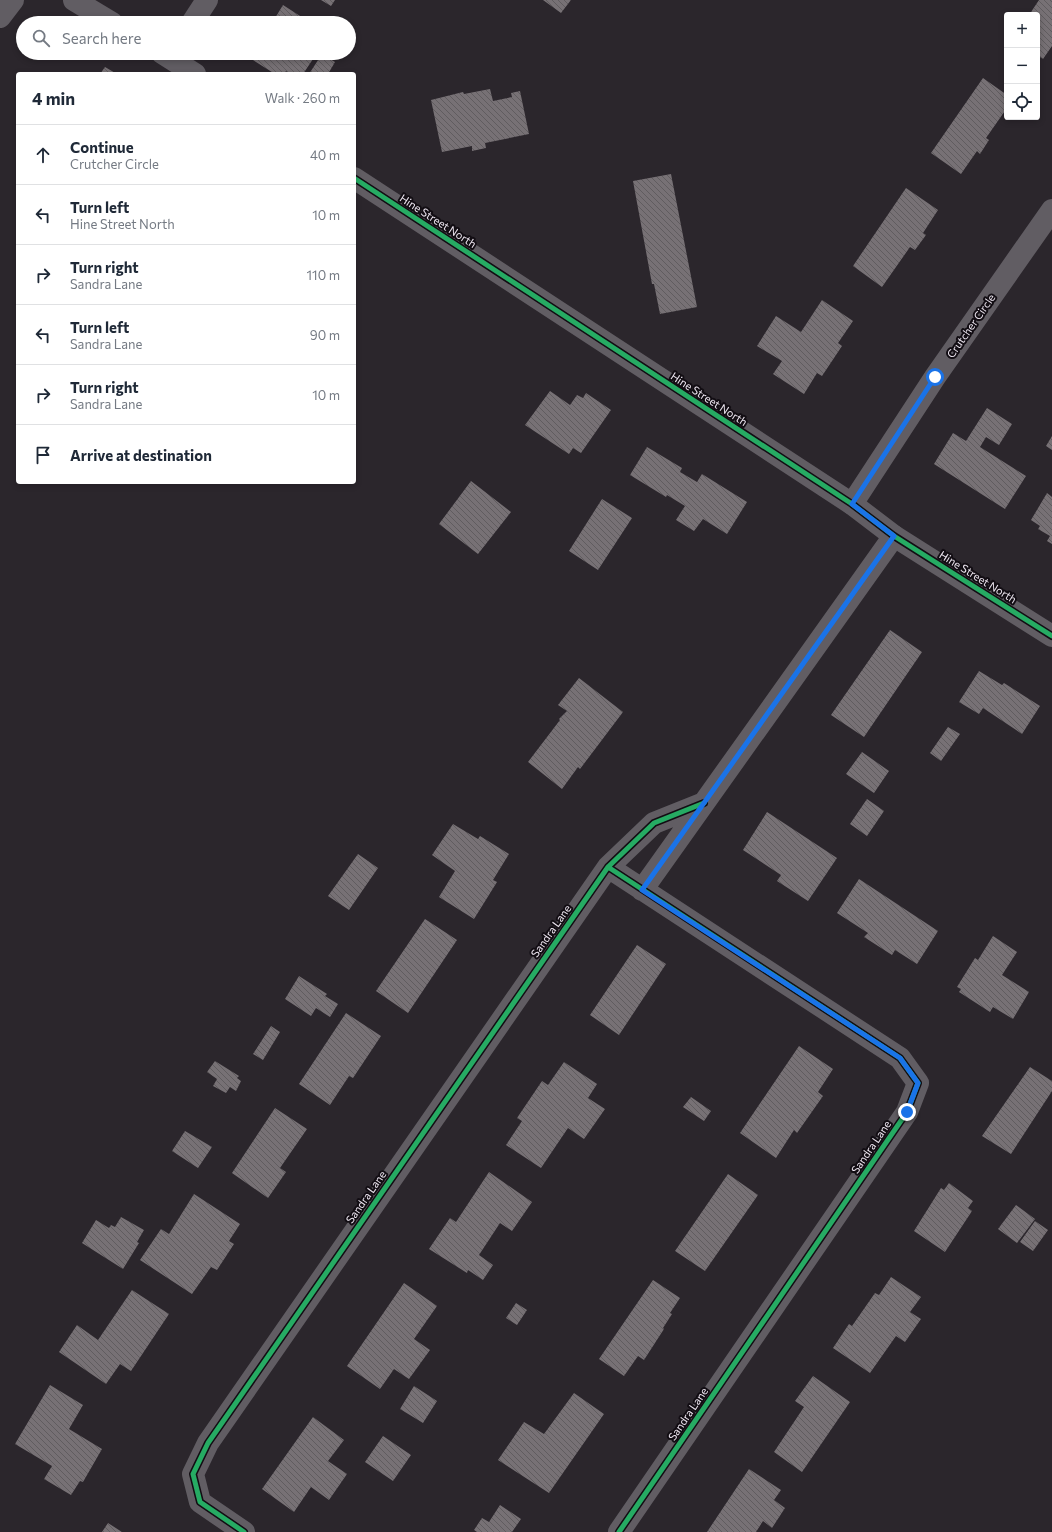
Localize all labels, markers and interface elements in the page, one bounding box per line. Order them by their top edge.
map controls [1004,12,1040,120]
button: + [1004,12,1040,48]
search box [16,16,356,60]
icon: search [30,27,52,49]
text: Search here [62,29,141,47]
button: − [1004,48,1040,84]
button: locate [1004,84,1040,120]
text: 4 min [32,88,75,109]
text: Walk · 260 m [265,90,340,106]
text: Continue [70,138,134,156]
icon: ahead [32,144,54,166]
text: 40 m [310,147,340,163]
text: Crutcher Circle [70,156,159,172]
street label: Hine Street North [398,191,479,250]
text: Turn left [70,198,129,216]
icon: left [32,204,54,226]
text: 10 m [312,207,340,223]
text: Hine Street North [70,216,175,232]
text: Turn right [70,258,139,276]
icon: right [32,264,54,286]
text: 110 m [307,267,340,283]
text: Sandra Lane [70,276,142,292]
street label: Crutcher Circle [944,291,998,360]
text: Turn left [70,318,129,336]
icon: left [32,324,54,346]
text: 90 m [310,327,340,343]
text: Sandra Lane [70,336,142,352]
route start [926,368,944,386]
street label: Hine Street North [669,369,750,428]
text: Turn right [70,378,139,396]
icon: right [32,384,54,406]
text: 10 m [312,387,340,403]
text: Sandra Lane [70,396,142,412]
icon: arrive [32,444,54,466]
text: Arrive at destination [70,446,212,464]
street label: Hine Street North [937,548,1019,606]
street label: Sandra Lane [528,902,574,959]
route end [898,1103,916,1121]
street label: Sandra Lane [848,1118,893,1176]
street label: Sandra Lane [343,1168,389,1225]
street label: Sandra Lane [665,1385,710,1443]

